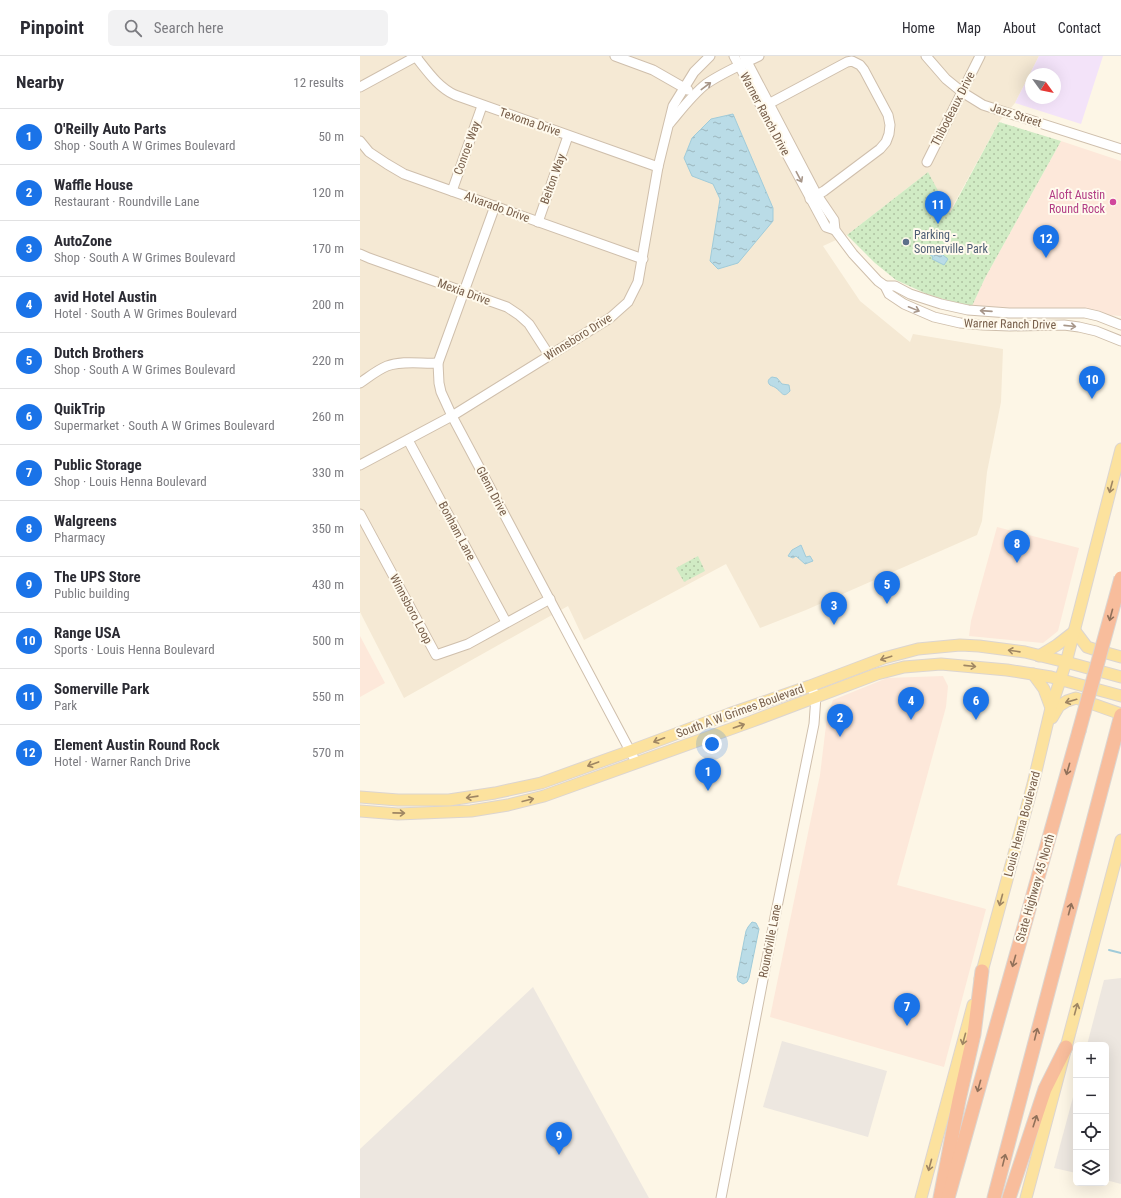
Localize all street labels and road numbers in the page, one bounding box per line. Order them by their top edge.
street label: Thibodeaux Drive [928,69,978,149]
street label: Warner Ranch Drive [737,70,793,158]
street label: Jazz Street [989,100,1044,130]
street label: Texoma Drive [497,105,563,139]
street label: Conroe Way [451,119,483,177]
street label: Belton Way [537,152,569,206]
street label: Alvarado Drive [463,189,532,225]
street label: Mexia Drive [436,276,493,308]
street label: Winnsboro Drive [542,310,615,363]
street label: Warner Ranch Drive [964,316,1057,332]
street label: Glenn Drive [473,464,511,518]
street label: Bonham Lane [436,499,479,563]
street label: Winnsboro Loop [387,572,435,646]
street label: South A W Grimes Boulevard [674,681,806,741]
street label: Louis Henna Boulevard [1001,770,1043,878]
street label: State Highway 45 North [1013,832,1057,944]
street label: Roundville Lane [756,903,784,979]

